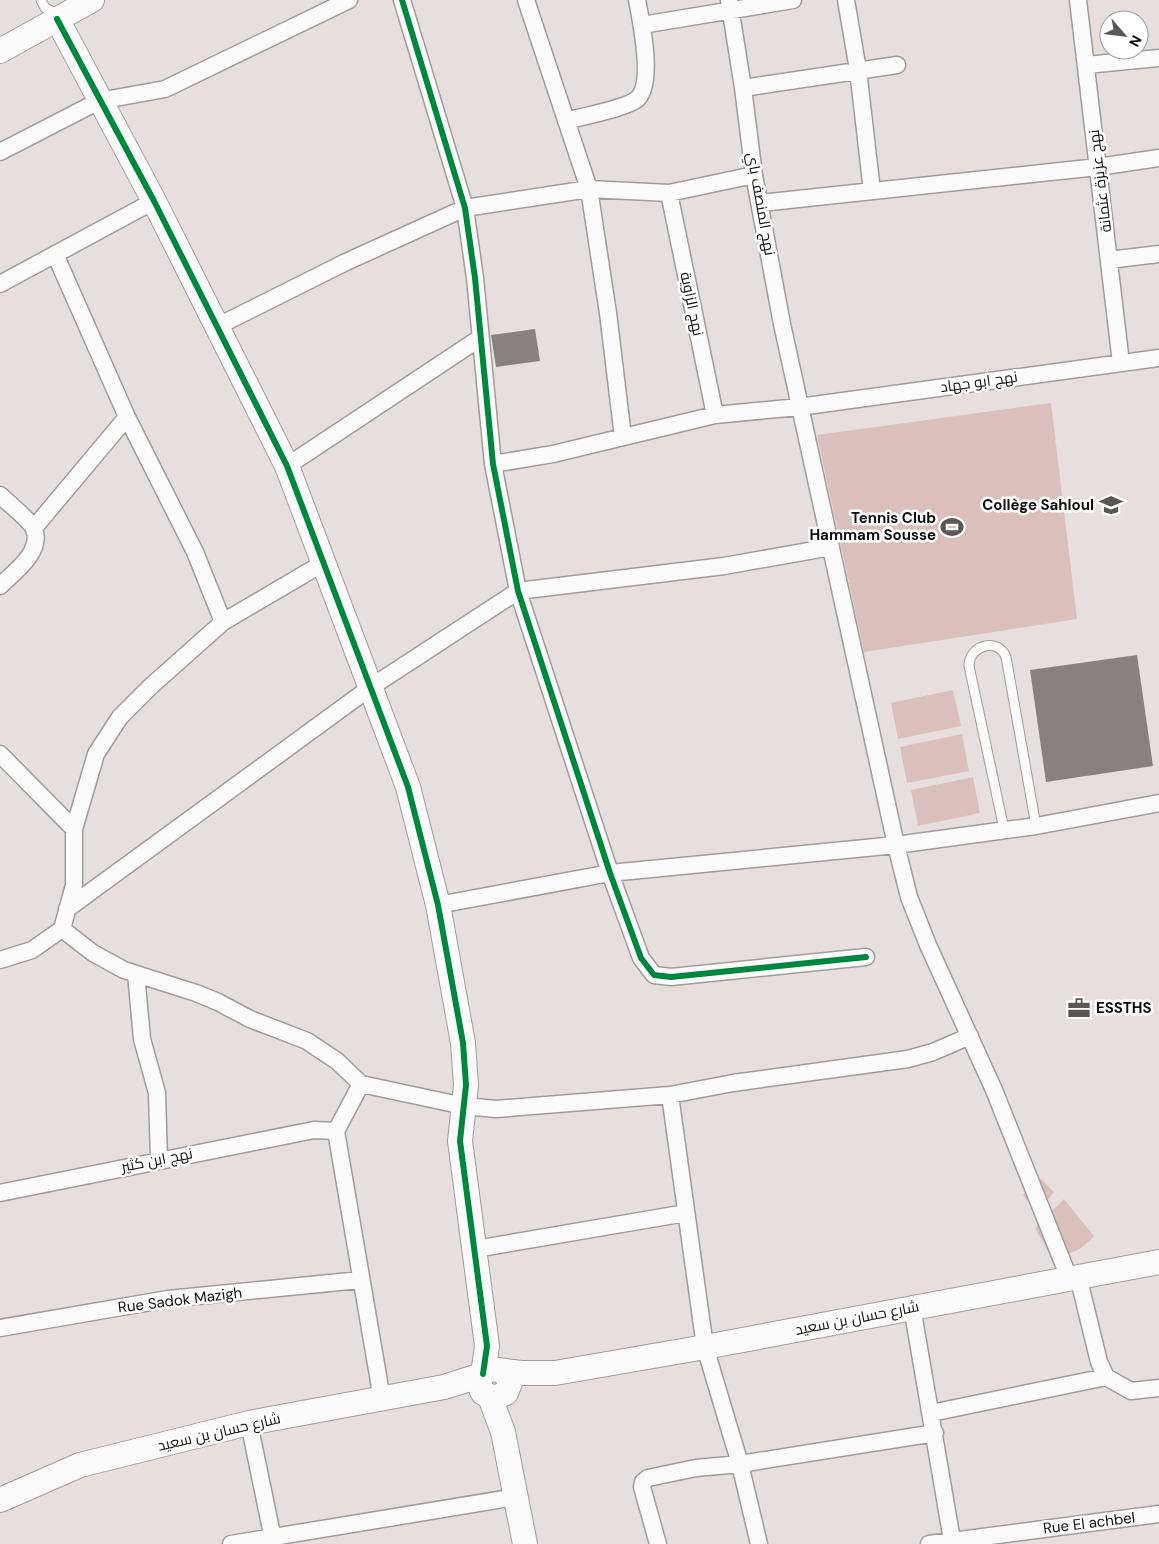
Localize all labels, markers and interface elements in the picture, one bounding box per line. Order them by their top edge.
north arrow [1099,10,1149,60]
text: N [1125,32,1146,50]
street label: نهج عزيزة عثمانة [1084,128,1117,234]
street label: نهج المنصف باي [740,151,780,258]
street label: نهج الزاوية [674,270,709,338]
street label: نهج ابو جهاد [939,367,1019,398]
school or university icon: Collège Sahloul [1098,492,1124,518]
place label: Collège Sahloul [982,495,1094,515]
place label: Tennis Club Hammam Sousse [809,508,936,545]
sports icon: Tennis Club Hammam Sousse [939,514,965,540]
office icon: ESSTHS [1066,995,1092,1021]
place label: ESSTHS [1096,998,1152,1018]
street label: نهج ابن كثير [119,1143,195,1178]
street label: Rue Sadok Mazigh [117,1282,243,1318]
street label: شارع حسان بن سعيد [793,1296,921,1341]
street label: شارع حسان بن سعيد [156,1408,283,1457]
street label: Rue El achbel [1042,1507,1136,1539]

